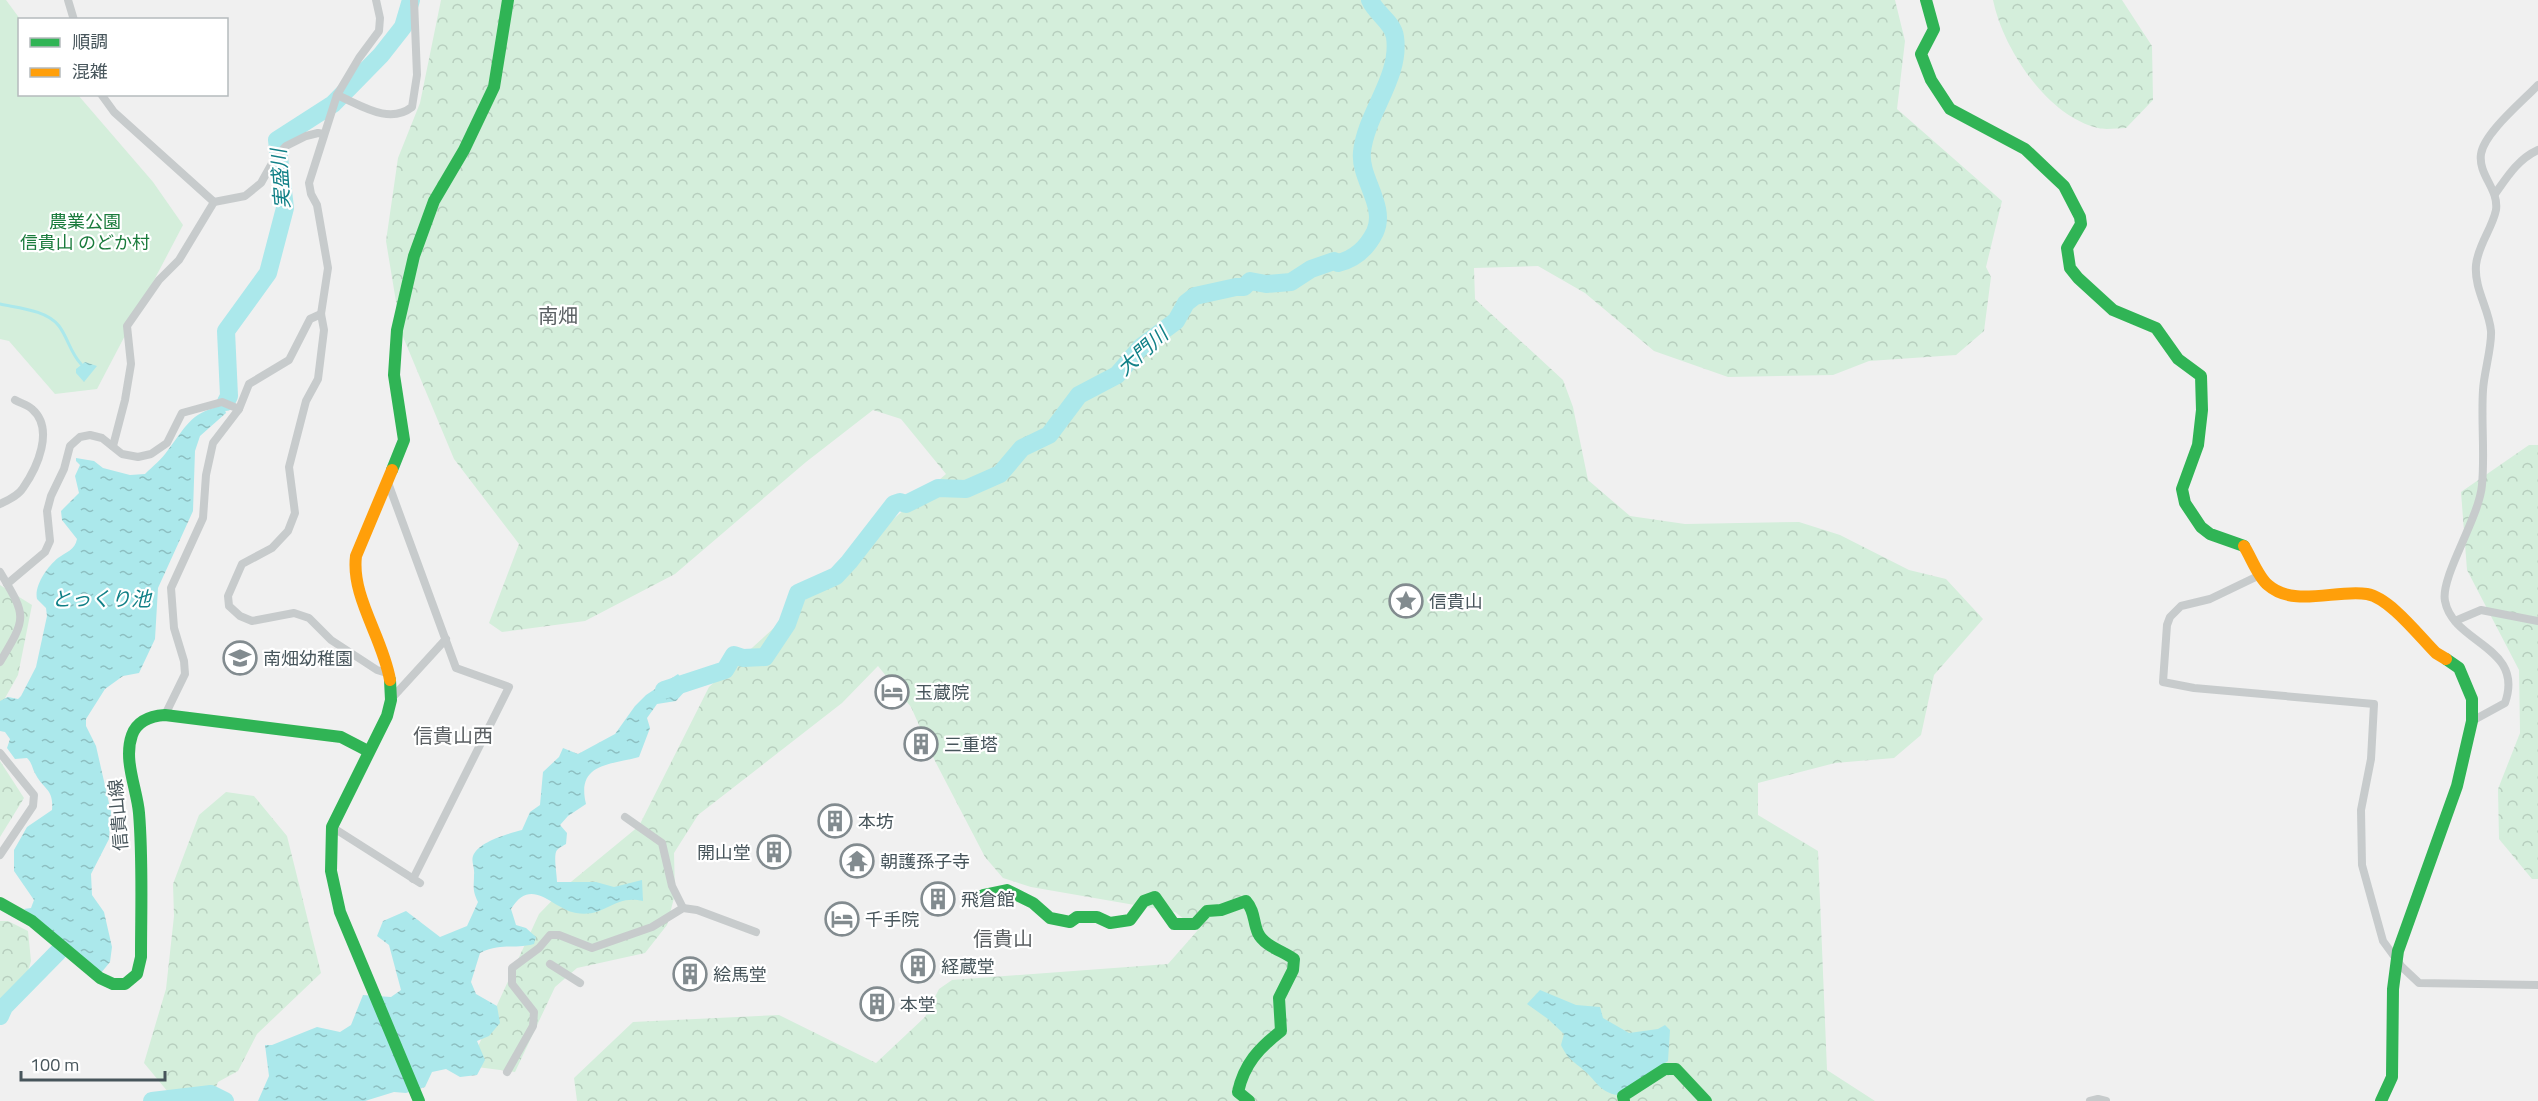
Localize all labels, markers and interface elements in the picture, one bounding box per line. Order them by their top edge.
legend [18,18,228,96]
text: 順調 [72,28,108,55]
text: 混雑 [72,58,108,85]
water label: 実盛川 [262,146,298,210]
park label: 農業公園 信貴山 のどか村 [20,208,150,256]
district label: 南畑 [538,300,578,331]
water label: 大門川 [1109,318,1176,383]
water label: とっくり池 [51,583,153,614]
place icon: 信貴山 [1388,583,1424,619]
place label: 信貴山 [1429,588,1483,615]
school or university icon: 南畑幼稚園 [222,640,258,676]
place label: 南畑幼稚園 [263,645,353,672]
hotel icon: 玉蔵院 [874,674,910,710]
place label: 玉蔵院 [915,679,969,706]
district label: 信貴山西 [413,720,493,751]
building icon: 三重塔 [903,726,939,762]
place label: 三重塔 [944,731,998,758]
street label: 信貴山線 [101,778,135,852]
building icon: 本坊 [817,803,853,839]
place label: 本坊 [858,808,894,835]
building icon: 開山堂 [756,834,792,870]
place label: 開山堂 [697,839,751,866]
temple icon: 朝護孫子寺 [839,843,875,879]
place label: 朝護孫子寺 [880,848,970,875]
building icon: 飛倉館 [920,881,956,917]
place label: 飛倉館 [961,886,1015,913]
hotel icon: 千手院 [824,901,860,937]
place label: 千手院 [865,906,919,933]
district label: 信貴山 [973,923,1033,954]
building icon: 経蔵堂 [900,948,936,984]
place label: 経蔵堂 [941,953,995,980]
building icon: 絵馬堂 [672,956,708,992]
place label: 絵馬堂 [713,961,767,988]
building icon: 本堂 [859,986,895,1022]
place label: 本堂 [900,991,936,1018]
scale bar [21,1044,165,1082]
text: 100 m [30,1051,79,1078]

